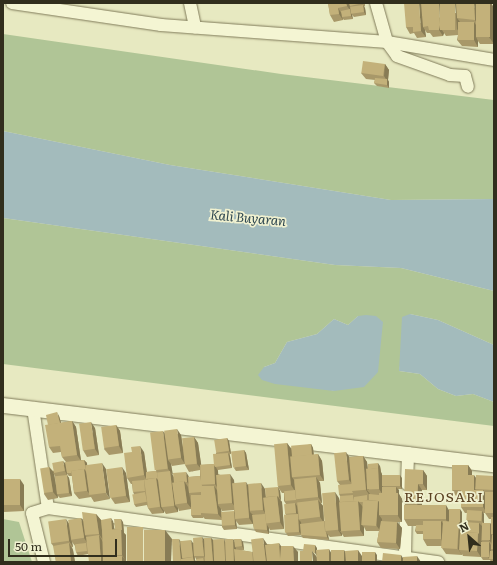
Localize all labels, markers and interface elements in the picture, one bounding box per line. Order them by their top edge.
water label: Kali Buyaran [209,207,287,229]
district label: REJOSARI [404,488,484,504]
north arrow [449,517,489,557]
text: N [456,517,471,536]
scale bar [10,531,119,557]
text: 50 m [15,537,42,555]

